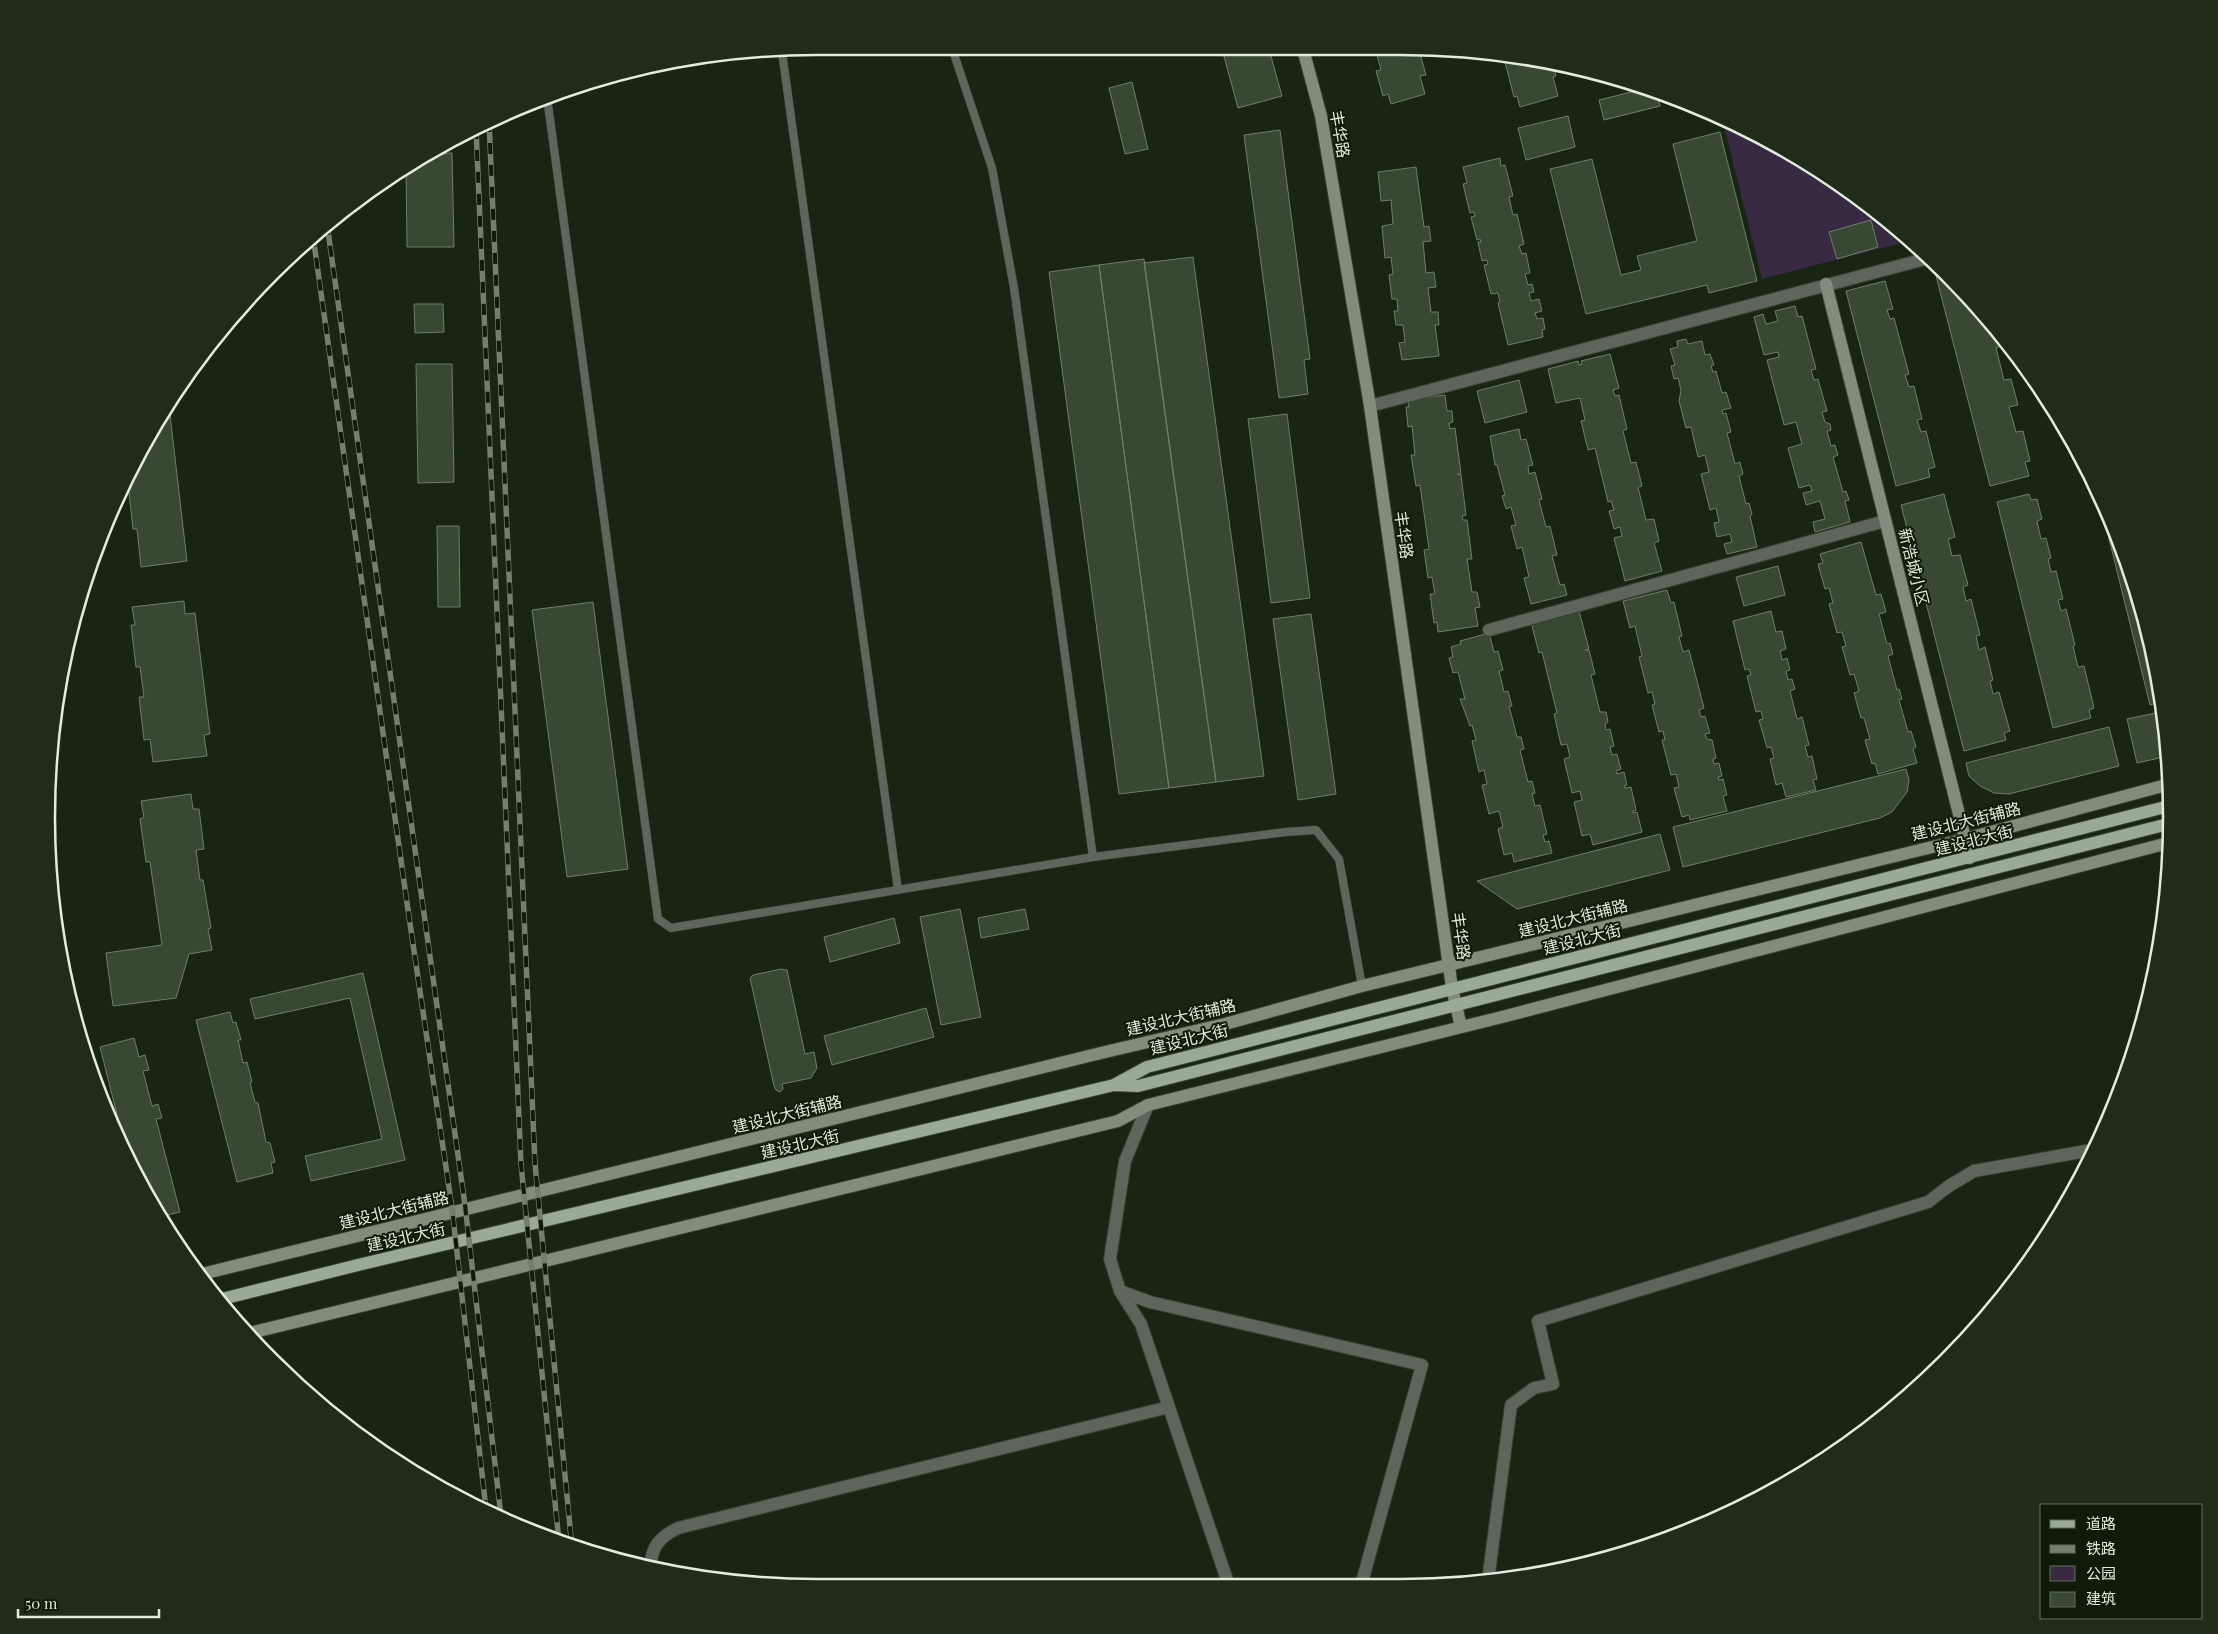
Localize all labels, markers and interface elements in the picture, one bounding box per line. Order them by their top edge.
street label: 丰华路 [1326,108,1355,159]
street label: 丰华路 [1391,510,1418,560]
street label: 新浩城小区 [1895,526,1934,608]
street label: 建设北大街辅路 [1909,798,2023,844]
street label: 建设北大街 [1933,821,2015,859]
street label: 建设北大街辅路 [1516,895,1630,941]
street label: 丰华路 [1448,911,1475,961]
street label: 建设北大街 [1541,920,1623,958]
street label: 建设北大街辅路 [1124,995,1238,1039]
street label: 建设北大街 [1148,1020,1230,1058]
street label: 建设北大街辅路 [730,1090,844,1137]
street label: 建设北大街 [759,1124,841,1163]
street label: 建设北大街辅路 [337,1186,451,1233]
street label: 建设北大街 [365,1217,447,1256]
legend [2040,1504,2203,1619]
text: 道路 [2086,1513,2116,1533]
text: 铁路 [2086,1538,2116,1558]
text: 公园 [2086,1563,2116,1583]
scale bar [18,1586,159,1618]
text: 建筑 [2086,1588,2116,1608]
text: 50 m [25,1593,58,1613]

